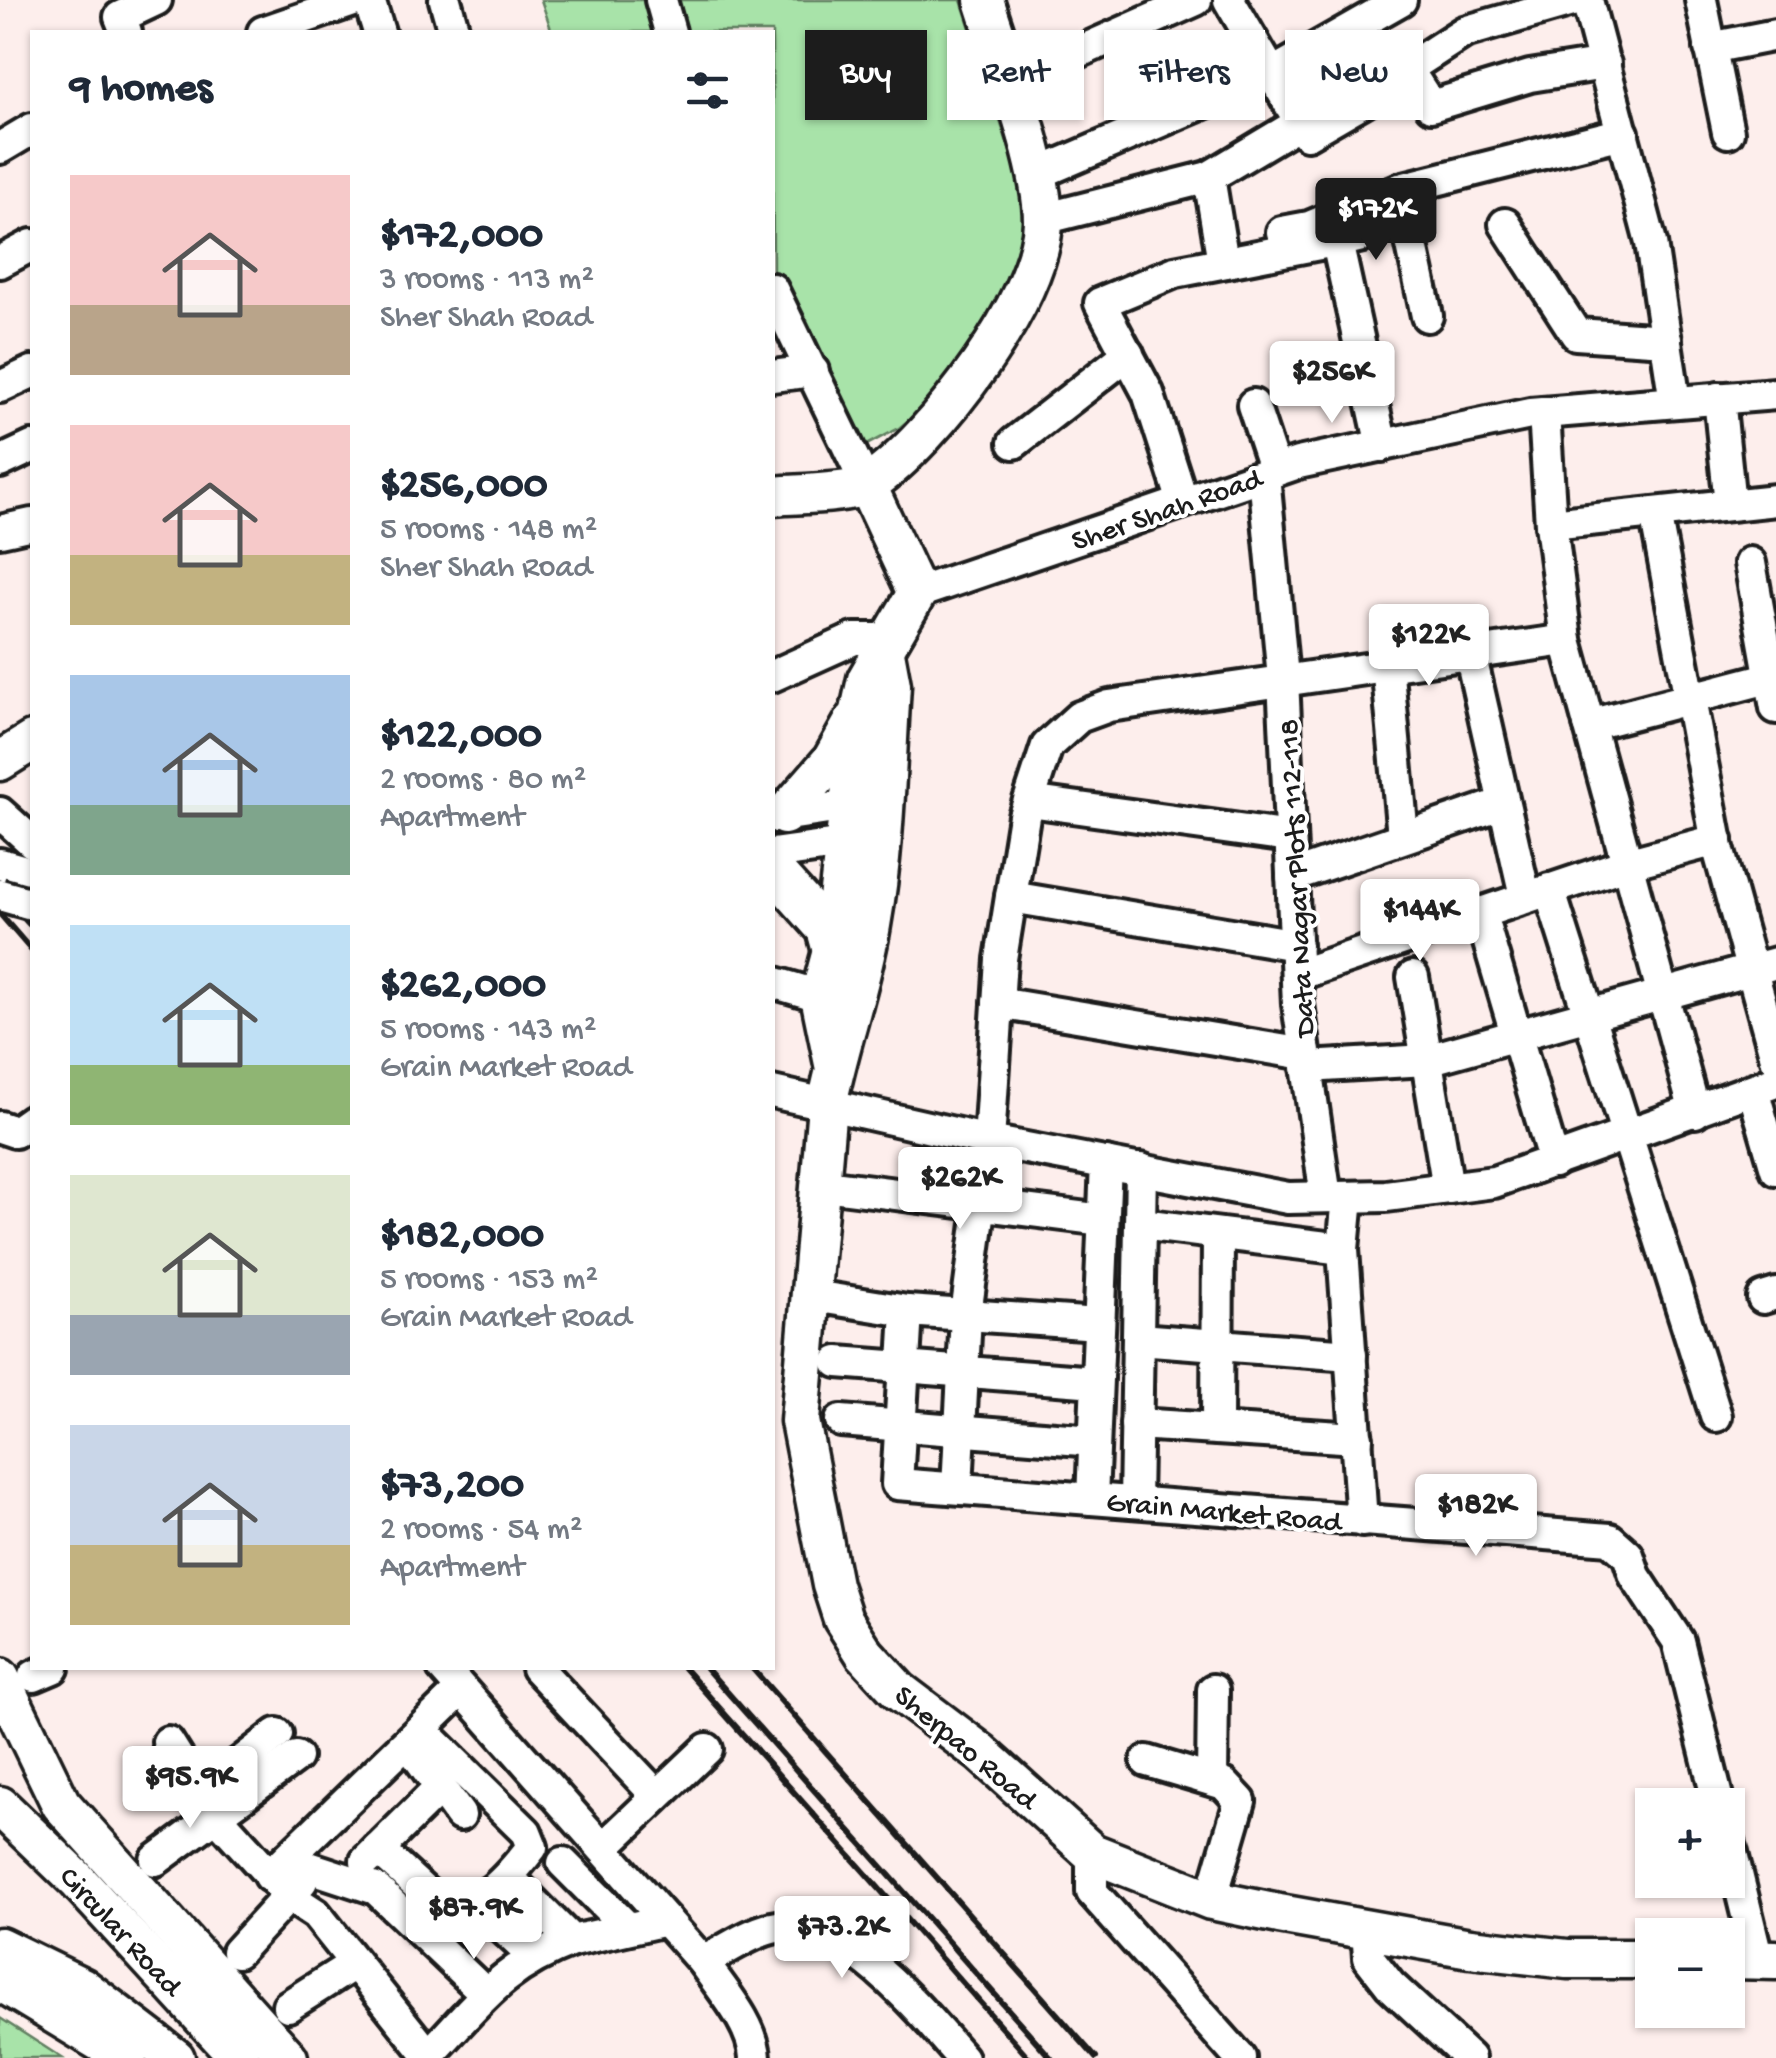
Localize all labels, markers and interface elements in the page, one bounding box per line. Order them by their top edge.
chip: Buy [805,30,927,120]
chip: Rent [947,30,1084,120]
chip: Filters [1104,30,1265,120]
chip: New [1285,30,1423,120]
icon: filters [680,63,735,118]
text: 9 homes [70,66,212,115]
pin: $172K [1306,178,1446,263]
text: $172K [1337,191,1415,229]
text: $172,000 [380,213,543,262]
icon: home [150,215,270,335]
text: 3 rooms · 113 m² [380,262,594,300]
text: Sher Shah Road [380,300,592,338]
pin: $256K [1262,341,1402,426]
text: $256K [1292,354,1372,392]
text: $256,000 [380,463,548,512]
street label: Sher Shah Road [1068,463,1269,561]
icon: home [150,465,270,585]
text: 5 rooms · 148 m² [380,512,597,550]
text: Sher Shah Road [380,550,592,588]
pin: $122K [1359,604,1499,689]
text: $122K [1391,617,1467,655]
text: $122,000 [380,713,542,762]
icon: home [150,715,270,835]
street label: Data Nagar Plots 112-118 [1274,718,1325,1039]
text: 2 rooms · 80 m² [380,762,586,800]
text: Apartment [380,800,524,838]
pin: $144K [1350,879,1490,964]
text: $144K [1382,892,1458,930]
text: $262,000 [380,963,546,1012]
icon: home [150,965,270,1085]
text: 5 rooms · 143 m² [380,1012,596,1050]
text: Grain Market Road [380,1050,632,1088]
pin: $262K [890,1147,1030,1232]
text: $262K [920,1160,1000,1198]
text: $182,000 [380,1213,544,1262]
icon: home [150,1215,270,1335]
text: 5 rooms · 153 m² [380,1262,598,1300]
text: Grain Market Road [380,1300,632,1338]
text: $73,200 [380,1463,524,1512]
icon: home [150,1465,270,1585]
pin: $182K [1406,1474,1546,1559]
street label: Grain Market Road [1105,1487,1345,1542]
text: $182K [1437,1487,1515,1525]
text: 2 rooms · 54 m² [380,1512,582,1550]
text: Apartment [380,1550,524,1588]
street label: Sherpao Road [886,1680,1045,1821]
pin: $95.9K [109,1746,271,1831]
text: $95.9K [145,1759,235,1797]
map controls [1635,1788,1745,2028]
button: + [1635,1788,1745,1898]
street label: Circular Road [50,1861,189,2007]
pin: $87.9K [393,1877,555,1962]
text: $87.9K [428,1890,520,1928]
pin: $73.2K [761,1896,923,1981]
text: $73.2K [797,1909,887,1947]
button: − [1635,1918,1745,2028]

